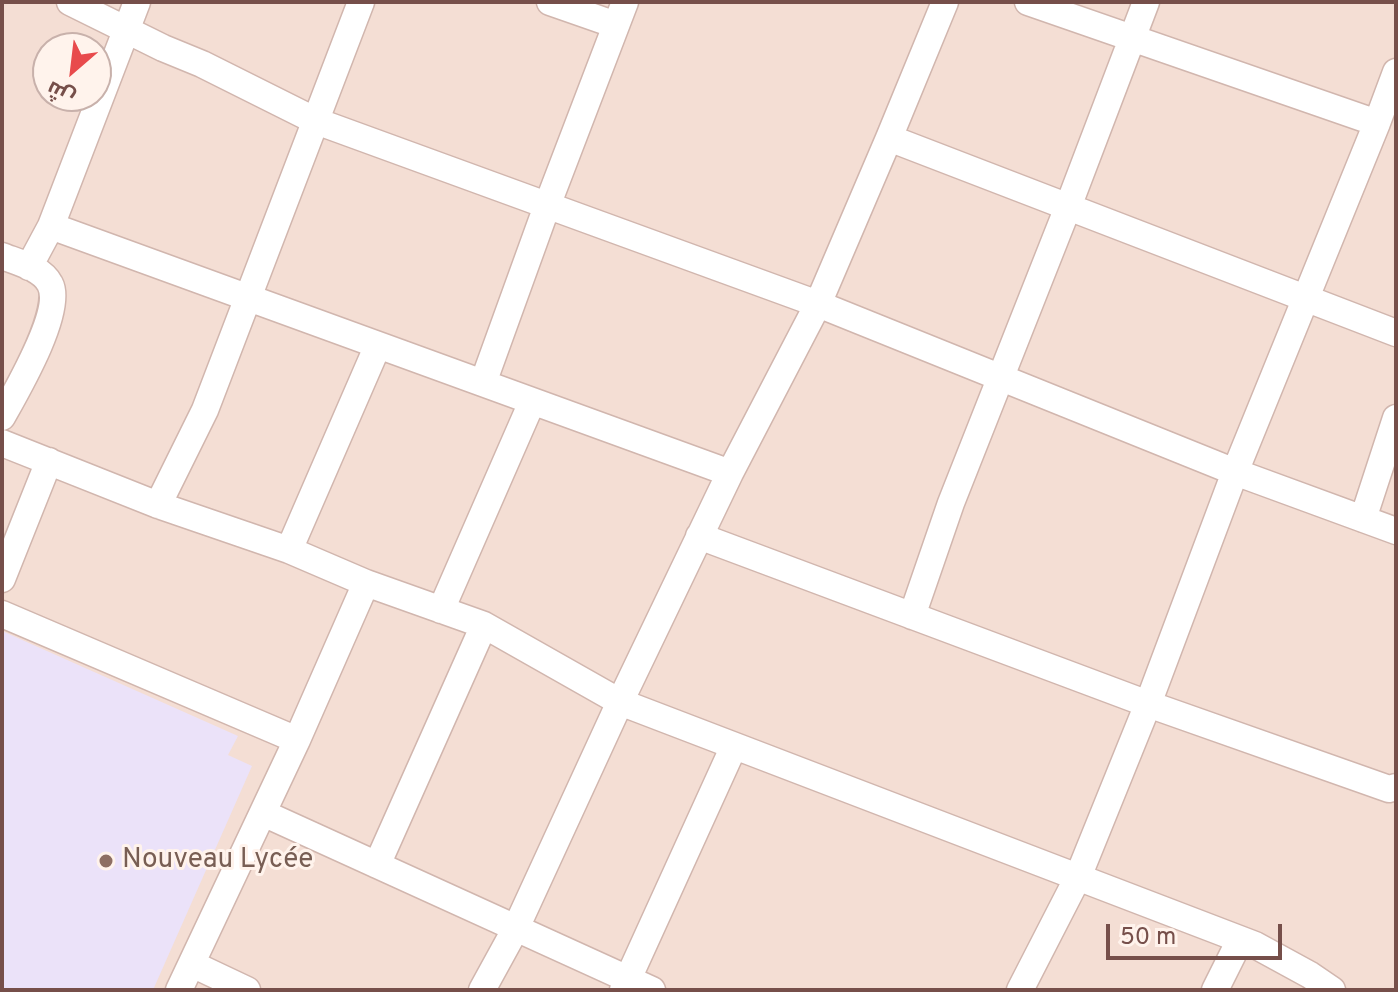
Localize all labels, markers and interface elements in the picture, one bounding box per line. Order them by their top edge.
north arrow [32,32,112,112]
text: ش [43,73,80,110]
place label: Nouveau Lycée [122,844,313,878]
marker: Nouveau Lycée [97,852,115,870]
scale bar [1110,908,1286,958]
text: 50 m [1120,923,1176,953]

